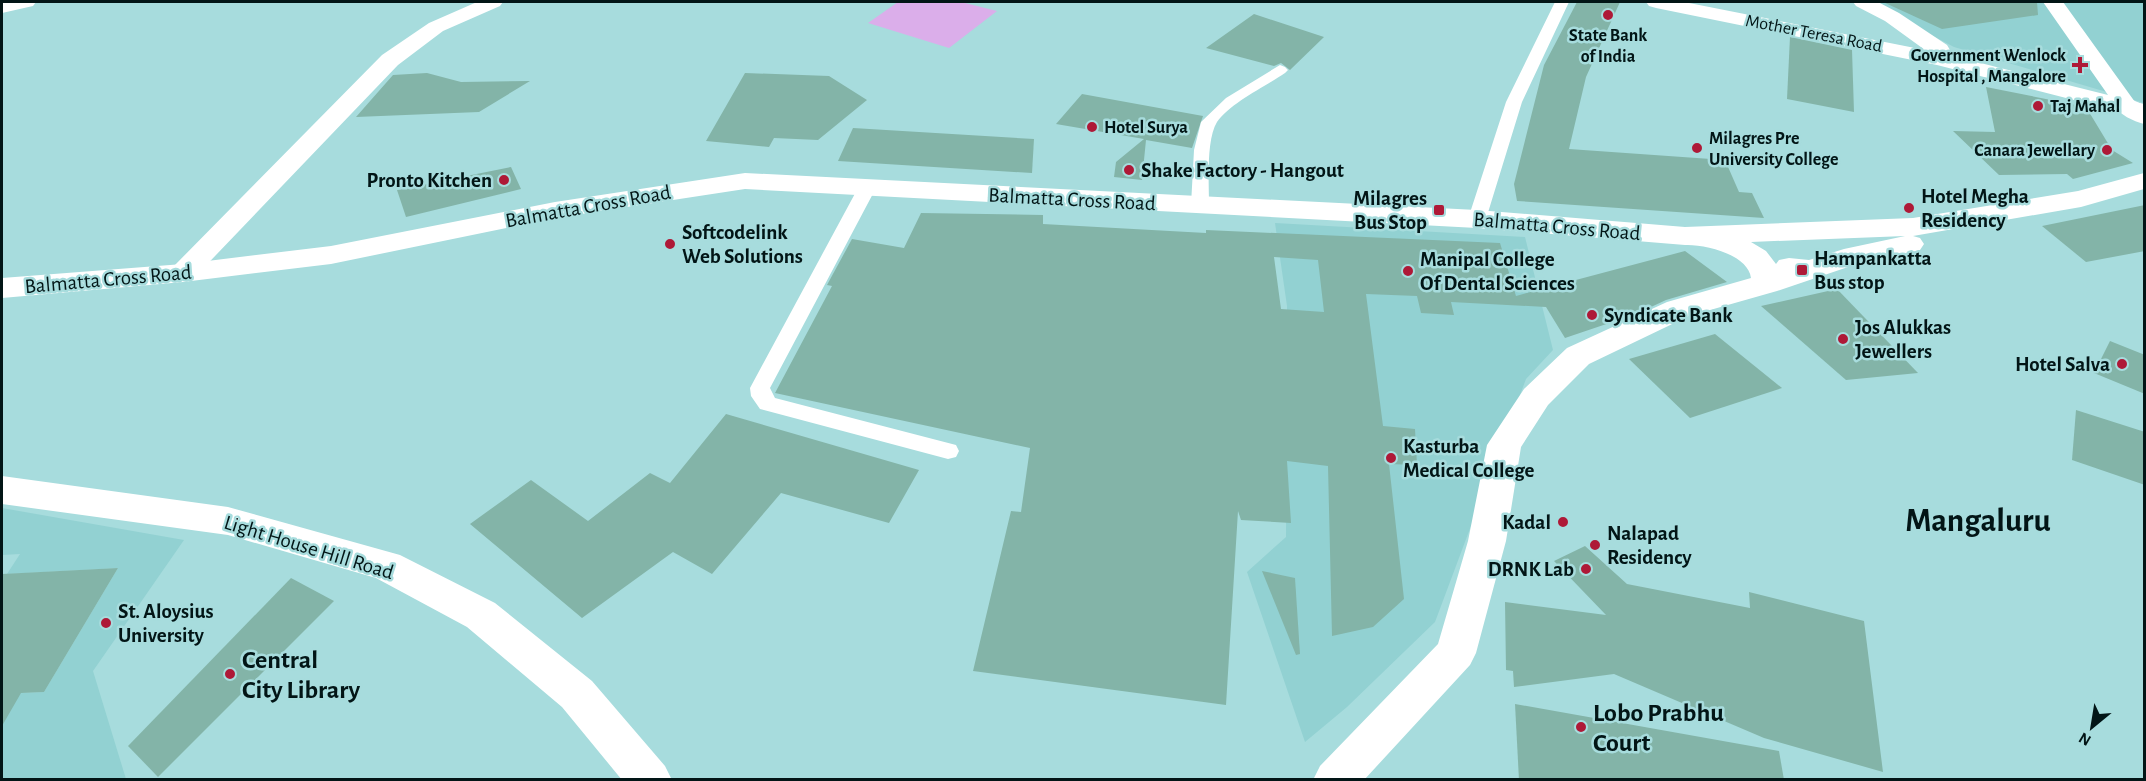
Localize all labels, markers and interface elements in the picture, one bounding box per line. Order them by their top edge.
marker: State Bank of India [1601,8,1615,22]
street label: Mother Teresa Road [1744,12,1884,56]
place label: State Bank of India [1569,27,1647,66]
place label: Government Wenlock Hospital , Mangalore [1911,47,2066,86]
marker: Government Wenlock Hospital , Mangalore [2071,56,2089,74]
place label: Taj Mahal [2050,98,2120,116]
marker: Taj Mahal [2031,99,2045,113]
place label: Hotel Surya [1104,119,1188,137]
marker: Hotel Surya [1085,120,1099,134]
place label: Milagres Pre University College [1709,130,1839,169]
marker: Milagres Pre University College [1690,141,1704,155]
place label: Canara Jewellary [1974,142,2096,160]
marker: Canara Jewellary [2100,143,2114,157]
place label: Shake Factory - Hangout [1141,160,1344,181]
marker: Shake Factory - Hangout [1122,163,1136,177]
place label: Pronto Kitchen [366,170,492,191]
marker: Pronto Kitchen [497,173,511,187]
street label: Balmatta Cross Road [504,182,673,231]
street label: Balmatta Cross Road [988,185,1156,214]
place label: Hotel Megha Residency [1921,186,2029,231]
place label: Milagres Bus Stop [1353,188,1427,233]
marker: Hotel Megha Residency [1902,201,1916,215]
marker: Milagres Bus Stop [1432,203,1446,217]
street label: Balmatta Cross Road [1473,209,1641,244]
place label: Softcodelink Web Solutions [682,222,803,267]
marker: Softcodelink Web Solutions [663,237,677,251]
place label: Hampankatta Bus stop [1814,248,1932,293]
place label: Manipal College Of Dental Sciences [1420,249,1575,294]
street label: Balmatta Cross Road [24,262,193,297]
marker: Hampankatta Bus stop [1795,263,1809,277]
marker: Manipal College Of Dental Sciences [1401,264,1415,278]
place label: Syndicate Bank [1604,305,1733,326]
marker: Syndicate Bank [1585,308,1599,322]
place label: Jos Alukkas Jewellers [1855,317,1951,362]
marker: Jos Alukkas Jewellers [1836,332,1850,346]
place label: Hotel Salva [2015,354,2110,375]
marker: Hotel Salva [2115,357,2129,371]
place label: Kasturba Medical College [1403,436,1535,481]
marker: Kasturba Medical College [1384,451,1398,465]
district label: Mangaluru [1905,505,2051,538]
street label: Light House Hill Road [222,512,396,583]
place label: Kadal [1502,512,1551,533]
marker: Kadal [1556,515,1570,529]
place label: Nalapad Residency [1607,523,1692,568]
marker: Nalapad Residency [1588,538,1602,552]
place label: DRNK Lab [1488,559,1574,580]
marker: DRNK Lab [1579,562,1593,576]
place label: St. Aloysius University [118,601,214,646]
marker: St. Aloysius University [99,616,113,630]
place label: Central City Library [242,647,360,703]
marker: Central City Library [223,667,237,681]
north arrow [2062,697,2122,757]
place label: Lobo Prabhu Court [1593,700,1724,756]
marker: Lobo Prabhu Court [1574,720,1588,734]
text: N [2076,729,2094,749]

